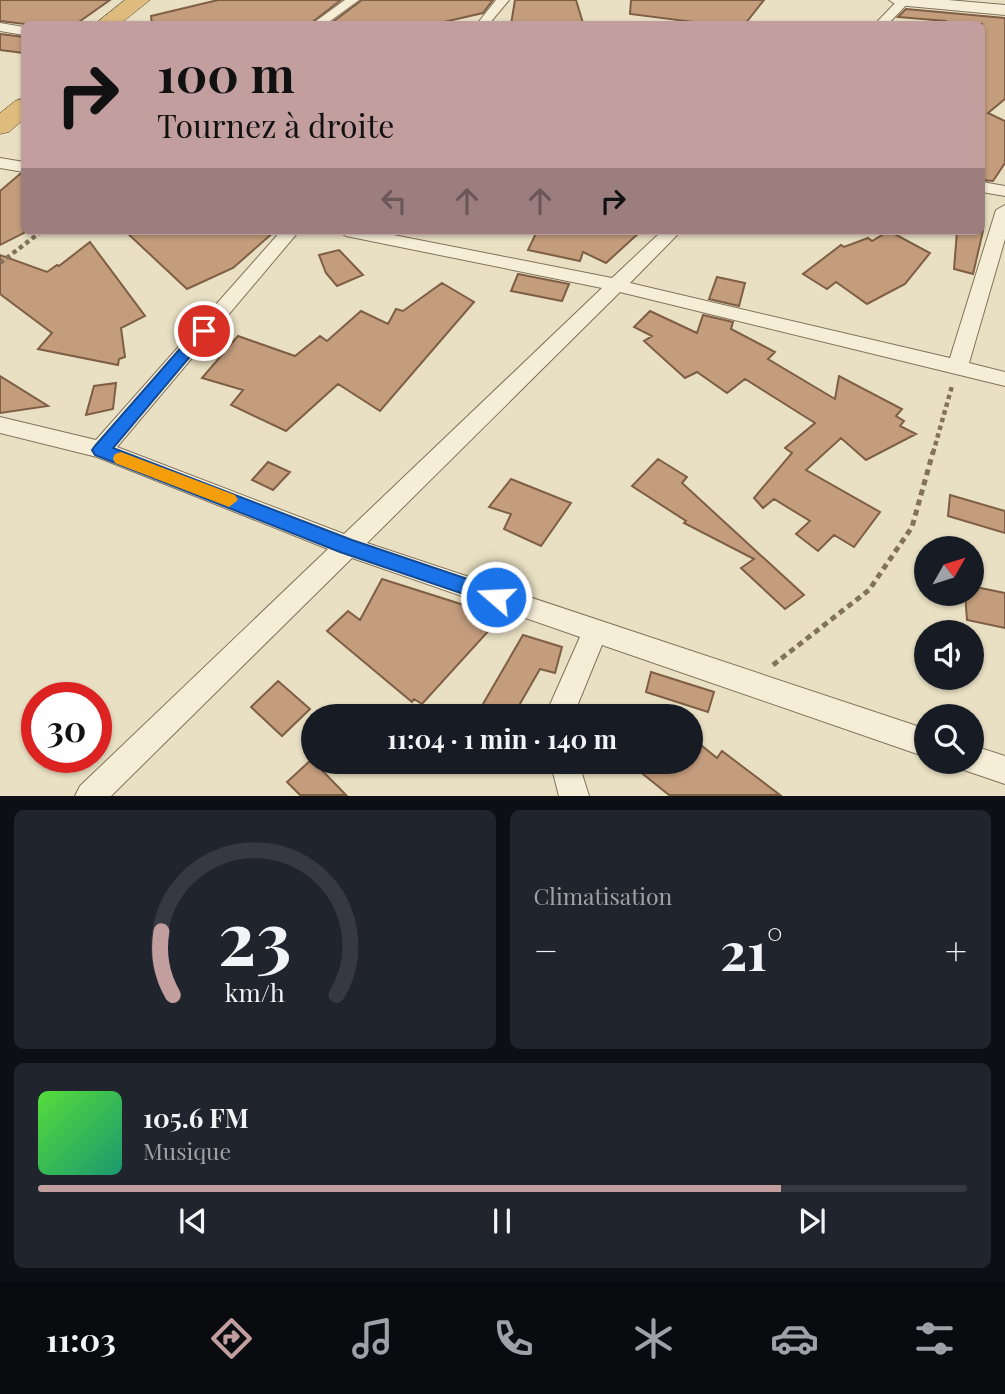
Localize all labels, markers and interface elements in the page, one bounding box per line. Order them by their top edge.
text: 100 m [157,40,295,105]
icon: right [42,49,133,140]
text: Tournez à droite [157,103,395,146]
icon: left [375,182,413,220]
icon: ahead [448,182,486,220]
icon: ahead [521,182,559,220]
icon: right [594,182,632,220]
pin [174,301,234,361]
icon: arrive [185,312,223,350]
north arrow [914,536,984,606]
map controls [914,536,984,774]
position arrow [459,560,533,634]
button: sound [914,620,984,690]
speed limit sign: 30 [21,682,112,773]
button: search [914,704,984,774]
text: 11:04 · 1 min · 140 m [387,721,617,756]
text: Climatisation [534,880,672,911]
text: 23 [218,887,292,984]
text: 21° [720,915,783,984]
text: − [534,924,558,975]
text: + [945,924,967,975]
text: km/h [225,975,285,1008]
text: 105.6 FM [143,1100,249,1135]
text: Musique [143,1135,231,1166]
icon: previous [174,1202,212,1240]
icon: pause [483,1202,521,1240]
icon: next [793,1202,831,1240]
icon: directions [207,1314,256,1363]
icon: music [348,1314,397,1363]
icon: phone [489,1314,538,1363]
icon: climate [629,1314,678,1363]
icon: car [770,1314,819,1363]
icon: filters [910,1314,959,1363]
text: 11:03 [46,1317,116,1360]

